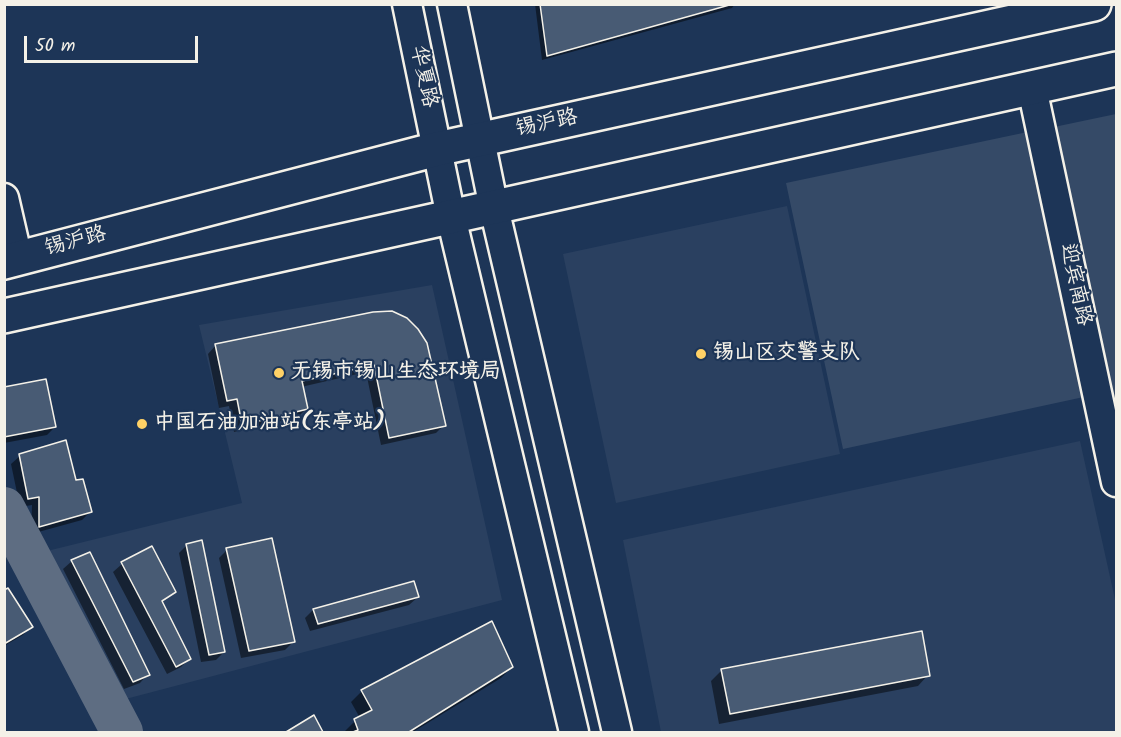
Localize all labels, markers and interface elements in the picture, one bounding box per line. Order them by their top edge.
scale bar [27,24,201,62]
text: 50 m [35,32,75,61]
street label: 华夏路 [403,44,441,110]
street label: 锡沪路 [514,106,580,144]
street label: 锡沪路 [42,223,110,263]
street label: 迎宾南路 [1053,241,1095,329]
place label: 锡山区交警支队 [713,341,860,367]
marker: 锡山区交警支队 [694,347,708,361]
place label: 无锡市锡山生态环境局 [291,360,501,386]
marker: 无锡市锡山生态环境局 [272,366,286,380]
place label: 中国石油加油站(东亭站) [154,411,385,437]
marker: 中国石油加油站(东亭站) [135,417,149,431]

